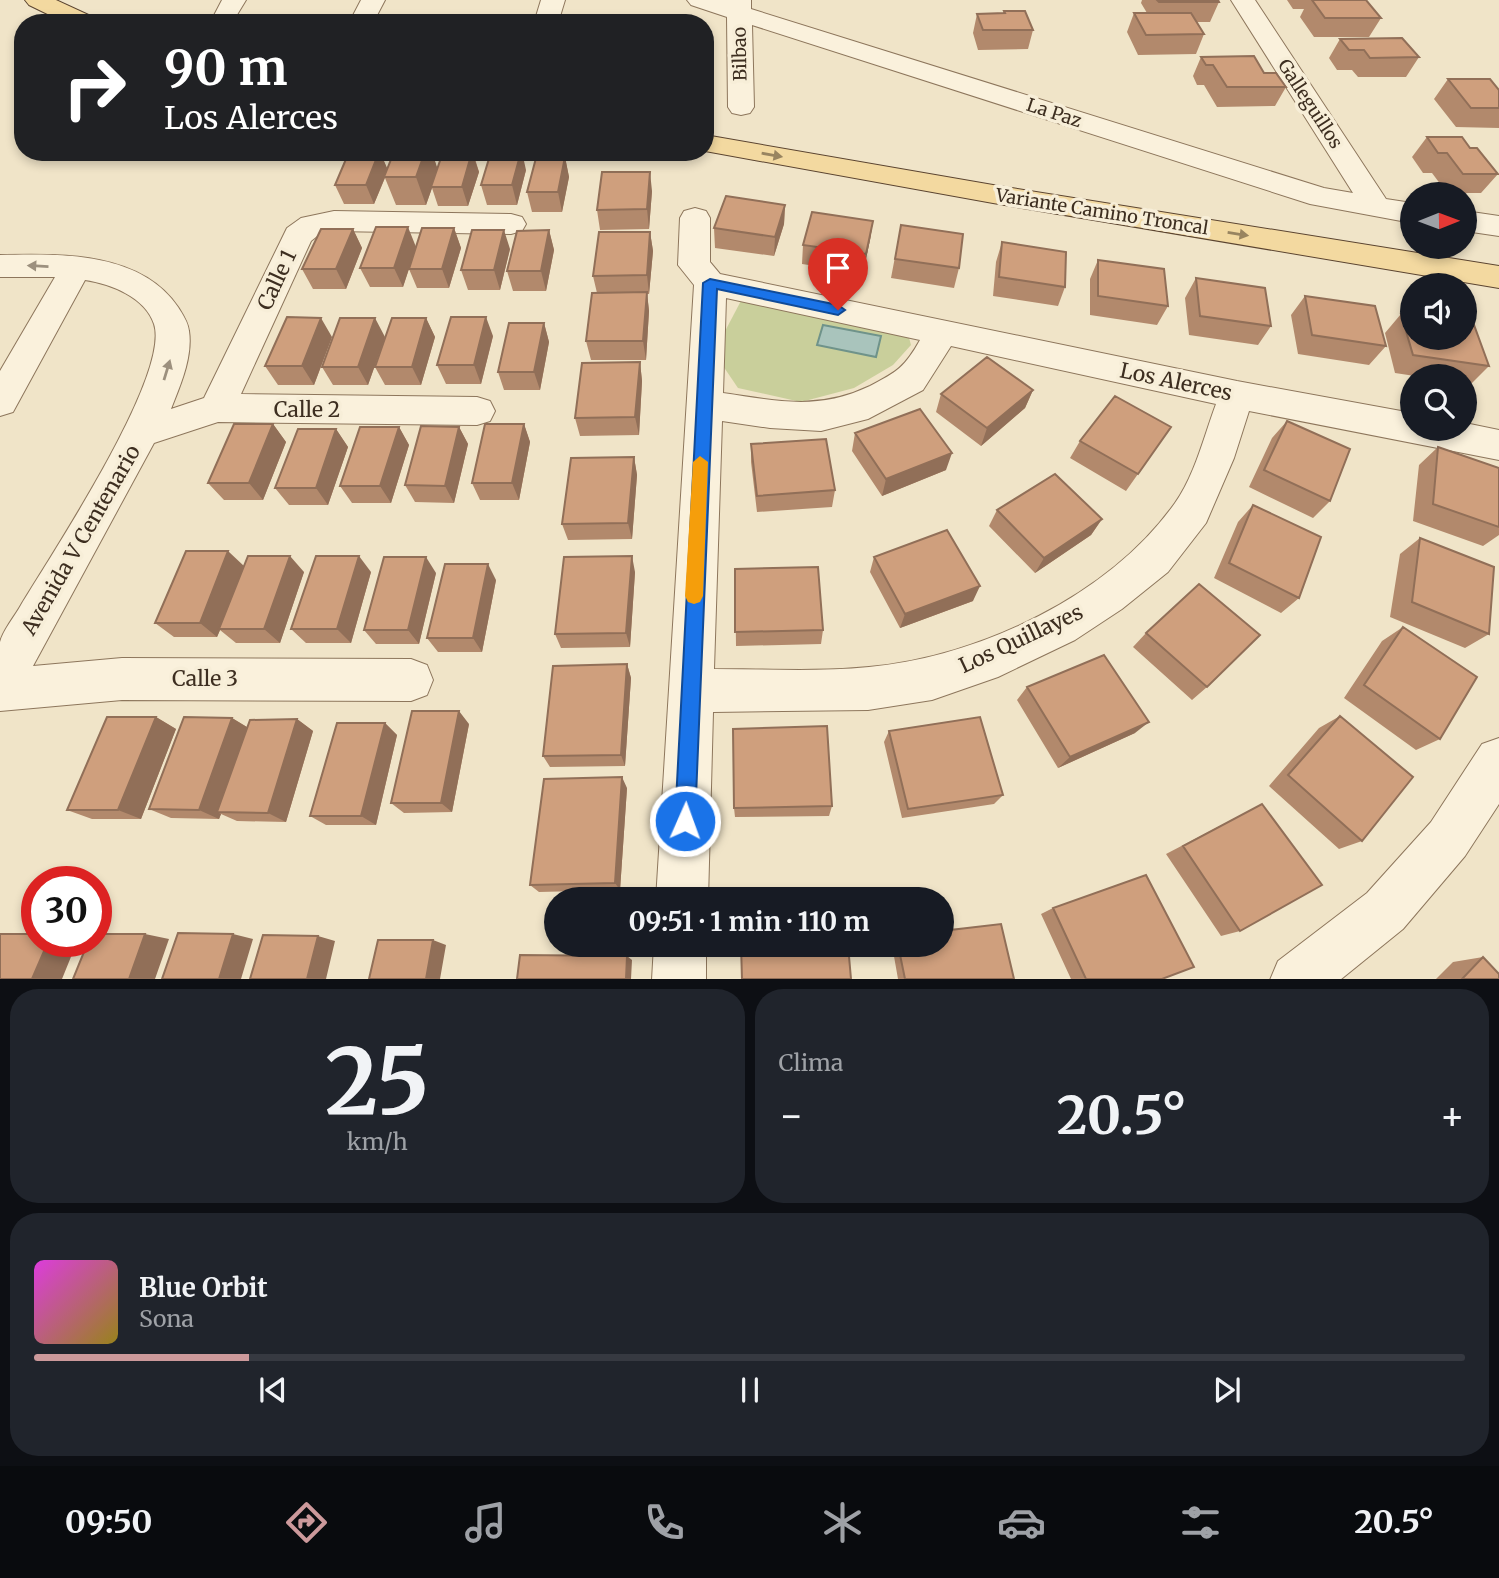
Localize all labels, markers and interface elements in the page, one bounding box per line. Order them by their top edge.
street label: Bilbao [728,27,751,81]
text: 90 m [164,37,288,98]
icon: right [49,42,140,133]
street label: Galleguillos [1273,55,1348,153]
street label: La Paz [1024,93,1085,132]
text: Los Alerces [164,98,338,138]
one-way arrow [762,150,784,161]
north arrow [1400,182,1477,259]
map controls [1400,182,1477,441]
street label: Variante Camino Troncal [993,183,1210,240]
one-way arrow [1227,229,1249,240]
pin [808,238,868,310]
street label: Calle 1 [251,245,302,314]
icon: arrive [819,249,857,287]
one-way arrow [27,261,49,272]
button: sound [1400,273,1477,350]
street label: Los Alerces [1118,356,1235,407]
one-way arrow [162,360,172,381]
button: search [1400,364,1477,441]
street label: Calle 2 [274,396,340,423]
street label: Avenida V Centenario [15,440,146,641]
street label: Los Quillayes [955,598,1087,679]
street label: Calle 3 [172,665,238,692]
position arrow [648,784,722,858]
speed limit sign: 30 [21,866,112,957]
text: 09:51 · 1 min · 110 m [628,905,870,938]
text: 25 [325,1024,429,1139]
text: Clima [779,1048,843,1077]
text: 20.5° [1057,1083,1187,1148]
text: − [779,1092,804,1139]
text: + [1440,1092,1465,1139]
text: km/h [347,1127,408,1156]
text: Blue Orbit [139,1271,268,1304]
text: Sona [139,1304,194,1333]
icon: previous [254,1371,292,1409]
icon: pause [731,1371,769,1409]
icon: next [1208,1371,1246,1409]
icon: directions [282,1498,331,1547]
icon: music [461,1498,510,1547]
icon: phone [640,1498,689,1547]
icon: climate [818,1498,867,1547]
icon: car [997,1498,1046,1547]
icon: filters [1176,1498,1225,1547]
text: 09:50 [65,1502,153,1542]
text: 20.5° [1354,1502,1434,1542]

